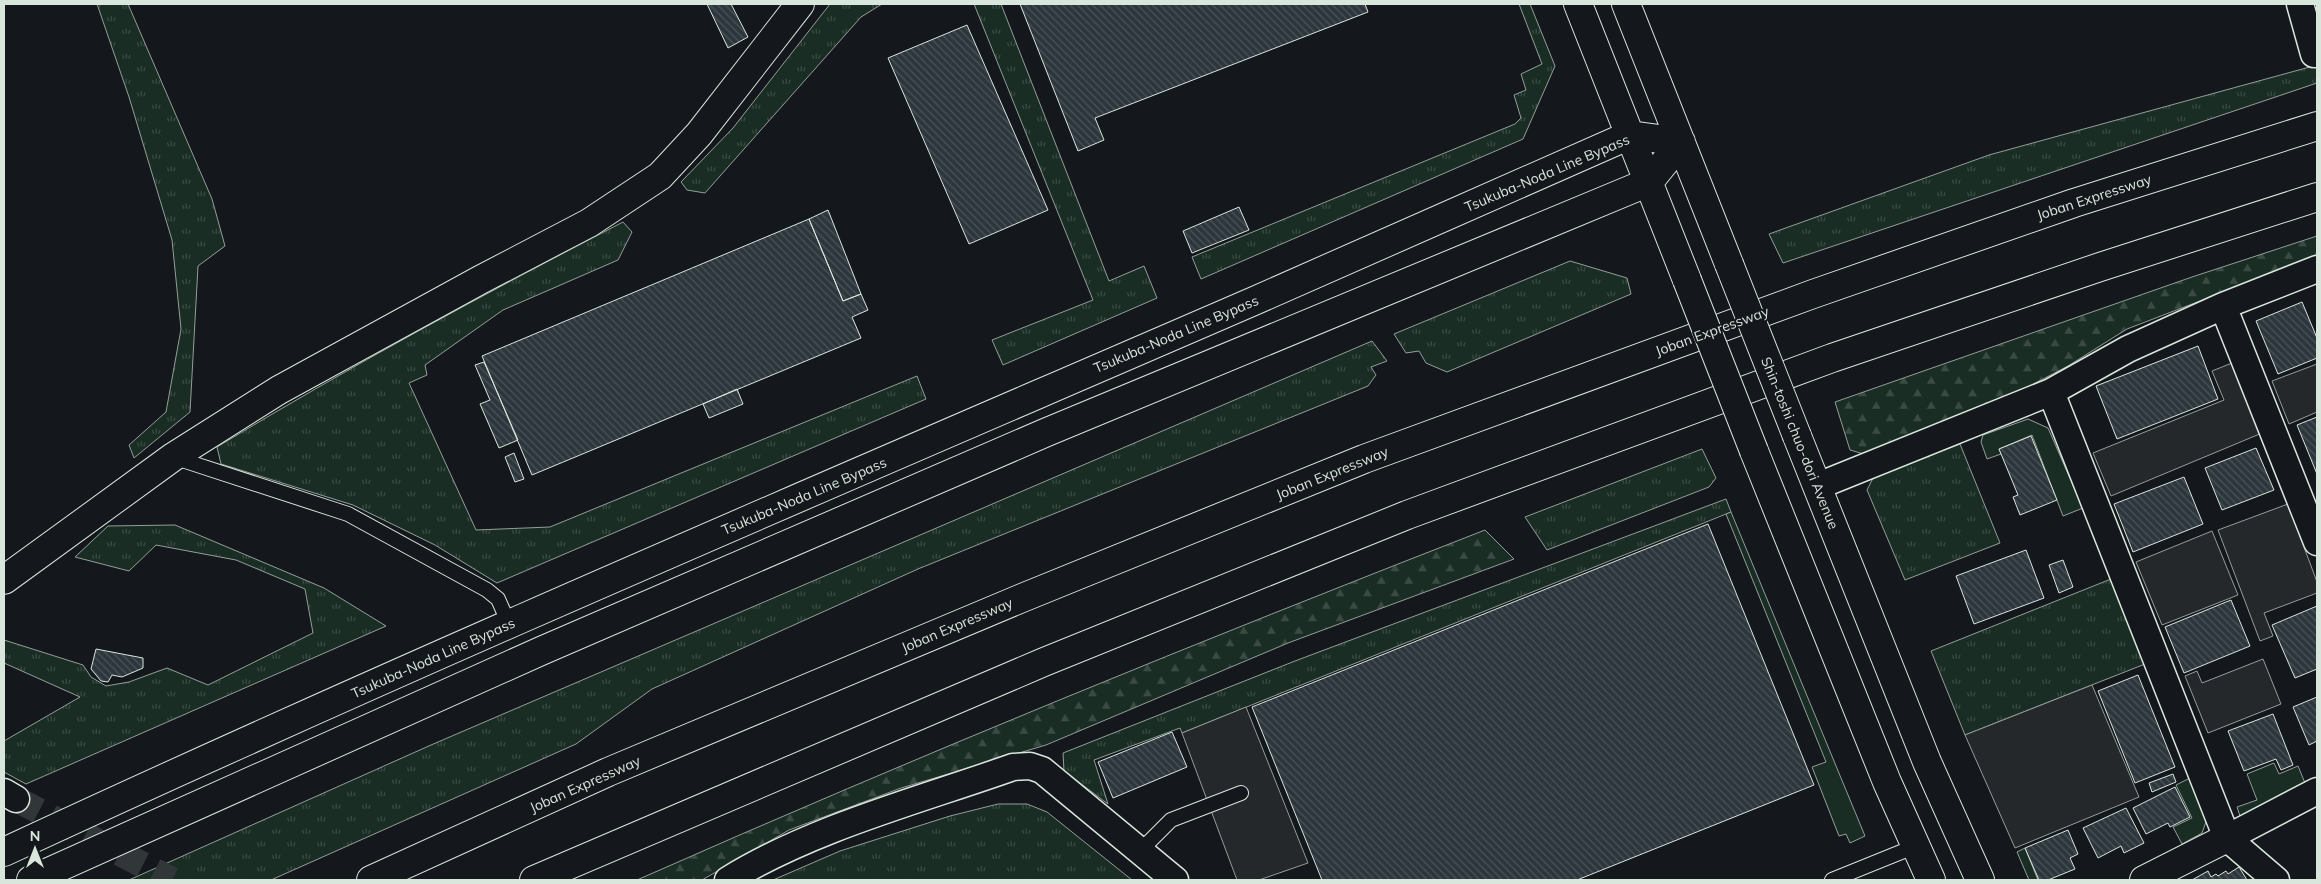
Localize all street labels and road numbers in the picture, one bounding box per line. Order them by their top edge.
street label: Tsukuba-Noda Line Bypass [1462,130,1632,216]
street label: Joban Expressway [2034,170,2154,224]
street label: Tsukuba-Noda Line Bypass [1091,291,1261,377]
street label: Joban Expressway [1653,302,1772,360]
street label: Shin-toshi chuo-dori Avenue [1757,354,1843,532]
street label: Joban Expressway [1273,442,1391,504]
street label: Tsukuba-Noda Line Bypass [719,453,889,539]
street label: Joban Expressway [898,593,1016,657]
street label: Tsukuba-Noda Line Bypass [348,614,518,702]
street label: Joban Expressway [527,751,644,817]

